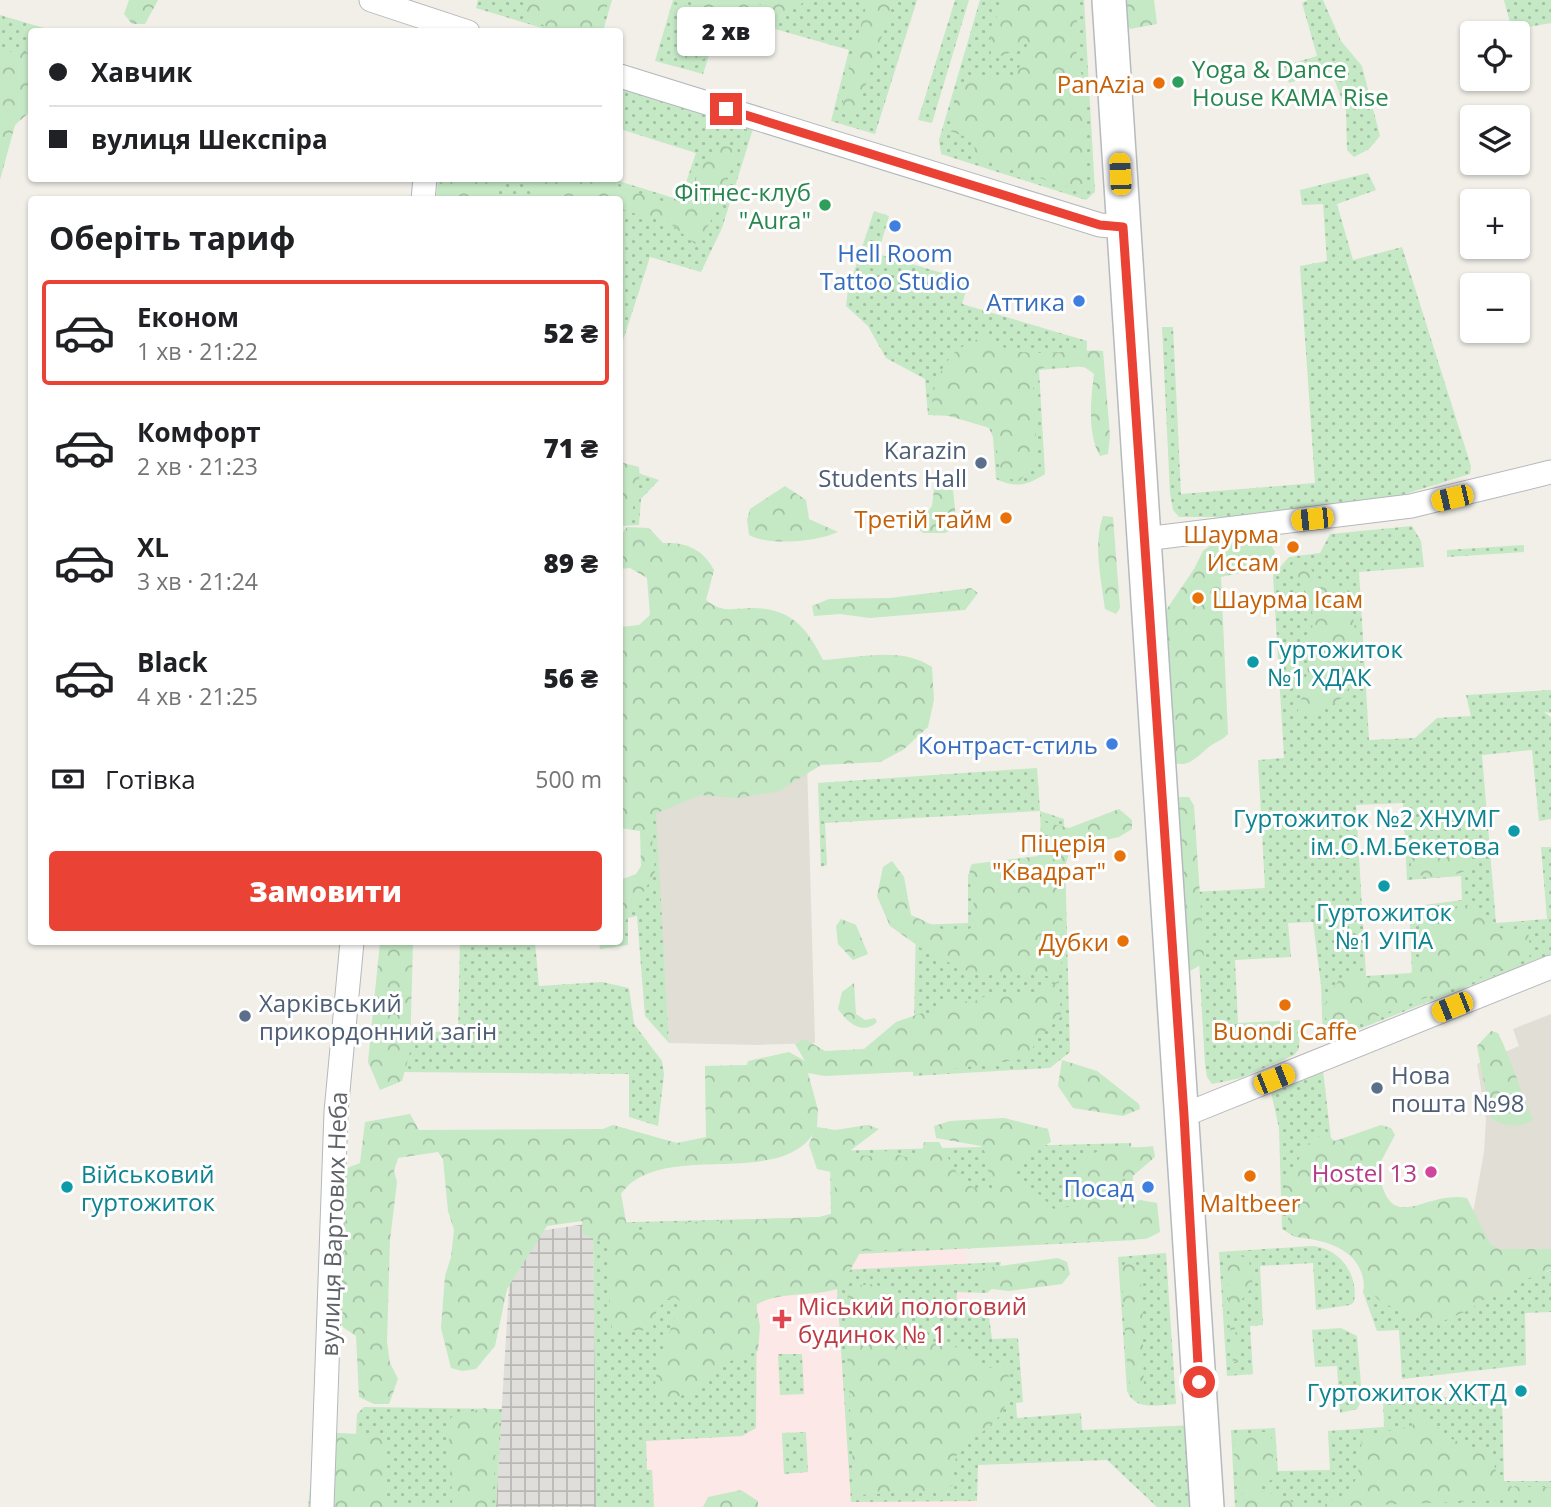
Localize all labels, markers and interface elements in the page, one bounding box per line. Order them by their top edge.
callout: 2 хв [677,7,775,56]
text: 2 хв [702,15,750,47]
map controls [1460,21,1530,343]
button: locate [1460,21,1530,91]
place label: Yoga & Dance House KAMA Rise [1192,52,1389,113]
text: Хавчик [91,54,192,90]
place label: PanAzia [1057,67,1145,100]
marker: Yoga & Dance House KAMA Rise [1170,74,1186,90]
marker: PanAzia [1151,75,1167,91]
route end [710,93,742,125]
button: layers [1460,105,1530,175]
text: вулиця Шекспіра [91,121,328,157]
car [1109,152,1132,196]
place label: Фітнес-клуб "Aura" [674,175,811,236]
button: + [1460,189,1530,259]
marker: Фітнес-клуб "Aura" [817,197,833,213]
text: Оберіть тариф [49,216,295,259]
marker: Hell Room Tattoo Studio [887,218,903,234]
place label: Hell Room Tattoo Studio [820,236,970,297]
button: − [1460,273,1530,343]
place label: Аттика [986,285,1065,318]
marker: Аттика [1071,293,1087,309]
text: Економ [137,299,239,335]
icon: car [53,301,116,364]
text: 52 ₴ [543,315,598,351]
text: 1 хв · 21:22 [137,335,258,367]
text: Комфорт [137,414,261,450]
icon: car [53,416,116,479]
text: 71 ₴ [543,430,598,466]
place label: Karazin Students Hall [818,433,967,494]
text: 2 хв · 21:23 [137,450,258,482]
marker: Karazin Students Hall [973,455,989,471]
car [1430,483,1475,513]
place label: Третій тайм [854,502,992,535]
car [1291,506,1334,532]
marker: Третій тайм [998,510,1014,526]
place label: Шаурма Иссам [1183,517,1279,578]
text: XL [137,529,169,565]
icon: car [53,531,116,594]
marker: Шаурма Иссам [1285,539,1301,555]
text: 89 ₴ [543,545,598,581]
text: 3 хв · 21:24 [137,565,258,597]
place label: Шаурма Ісам [1212,582,1363,615]
marker: Шаурма Ісам [1190,590,1206,606]
place label: Гуртожиток №1 ХДАК [1267,632,1404,693]
text: Black [137,644,208,680]
icon: car [53,646,116,709]
marker: Гуртожиток №1 ХДАК [1245,654,1261,670]
text: 56 ₴ [543,660,598,696]
text: 4 хв · 21:25 [137,680,258,712]
place label: Контраст-стиль [918,728,1098,761]
marker: Контраст-стиль [1104,736,1120,752]
icon: cash [49,760,87,798]
text: Готівка [105,761,196,797]
text: 500 m [535,763,602,795]
place label: Гуртожиток №2 ХНУМГ ім.О.М.Бекетова [1233,801,1500,862]
marker: Гуртожиток №2 ХНУМГ ім.О.М.Бекетова [1506,823,1522,839]
place label: Піцерія "Квадрат" [992,826,1106,887]
marker: Піцерія "Квадрат" [1112,848,1128,864]
button: Замовити [49,851,602,931]
marker: Гуртожиток №1 УІПА [1376,878,1392,894]
place label: Гуртожиток №1 УІПА [1316,895,1453,956]
place label: Дубки [1039,925,1109,958]
marker: Дубки [1115,933,1131,949]
place label: Харківський прикордонний загін [259,986,497,1047]
car [1429,989,1476,1025]
marker: Buondi Caffe [1277,997,1293,1013]
marker: Харківський прикордонний загін [237,1008,253,1024]
place label: Buondi Caffe [1213,1014,1357,1047]
place label: Нова пошта №98 [1391,1058,1524,1119]
car [1251,1061,1298,1097]
marker: Нова пошта №98 [1369,1080,1385,1096]
street label: вулиця Вартових Неба [312,1091,354,1357]
place label: Hostel 13 [1312,1156,1417,1189]
place label: Військовий гуртожиток [81,1157,215,1218]
marker: Hostel 13 [1423,1164,1439,1180]
marker: Maltbeer [1242,1168,1258,1184]
place label: Посад [1063,1171,1134,1204]
marker: Військовий гуртожиток [59,1179,75,1195]
marker: Посад [1140,1179,1156,1195]
place label: Maltbeer [1200,1186,1301,1219]
place label: Міський пологовий будинок № 1 [798,1289,1027,1350]
marker: Міський пологовий будинок № 1 [772,1309,792,1329]
route start [1183,1366,1215,1398]
place label: Гуртожиток ХКТД [1307,1375,1507,1408]
marker: Гуртожиток ХКТД [1513,1383,1529,1399]

